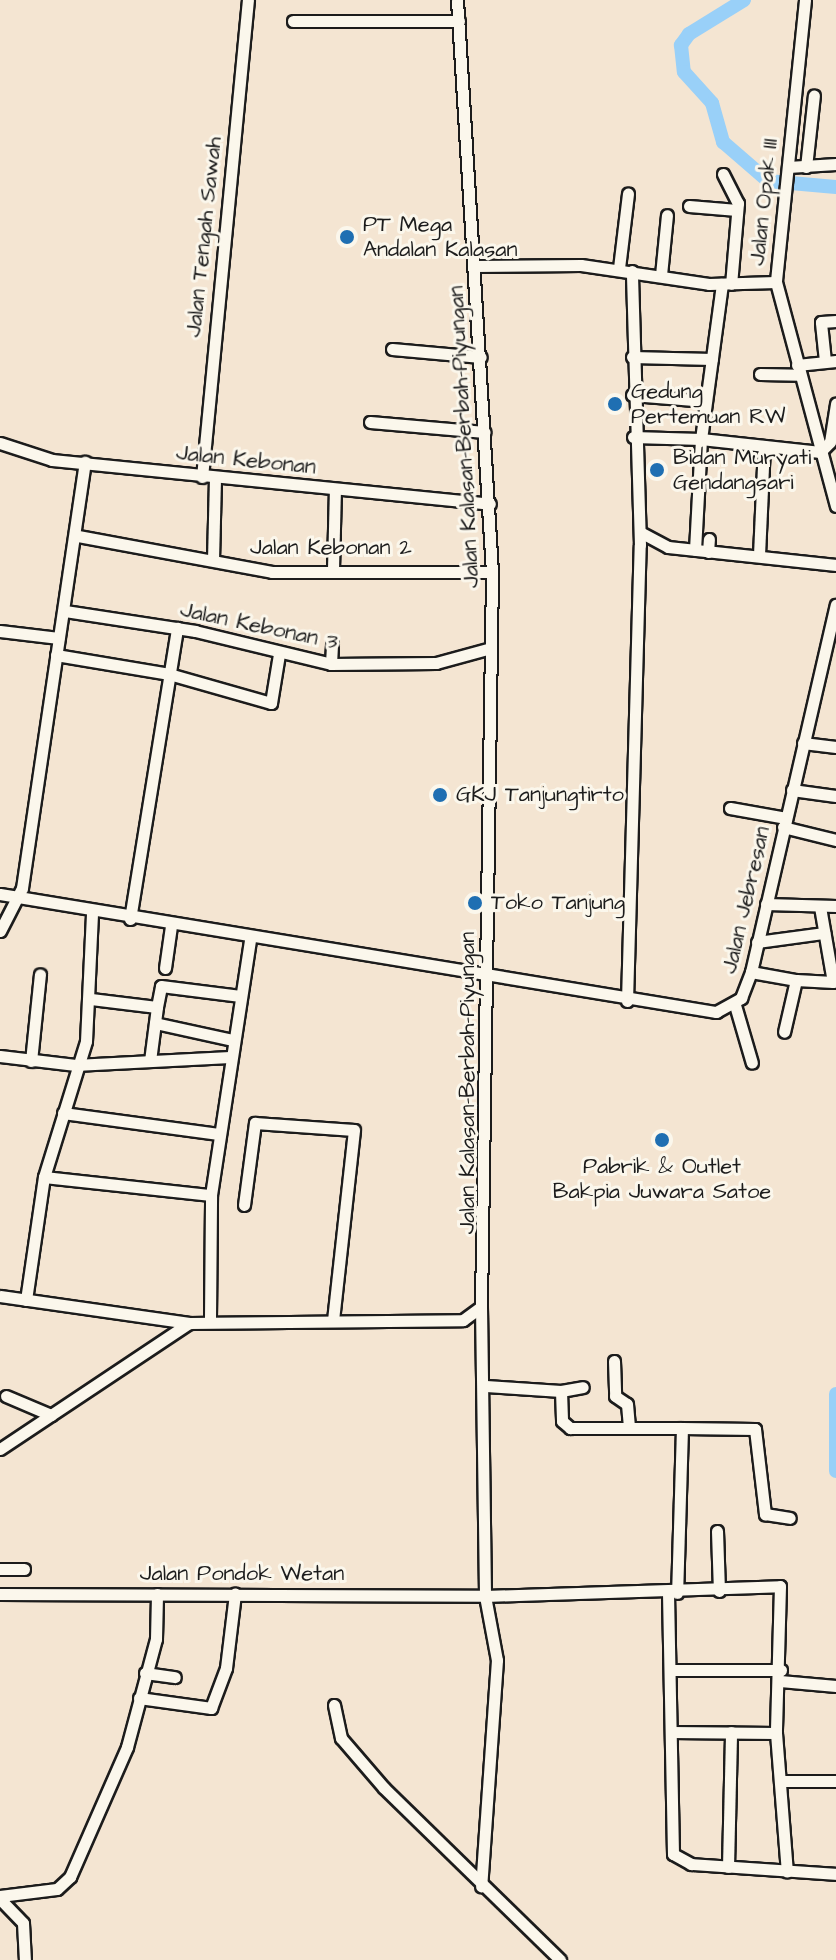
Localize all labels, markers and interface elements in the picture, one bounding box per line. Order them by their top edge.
street label: Jalan Tengah Sawah [180,135,228,339]
street label: Jalan Opak III [744,137,784,267]
place label: PT Mega Andalan Kalasan [363,211,517,262]
marker: PT Mega Andalan Kalasan [338,228,356,246]
street label: Jalan Kalasan-Berbah-Piyungan [443,285,485,589]
place label: Gedung Pertemuan RW [631,378,786,430]
marker: Gedung Pertemuan RW [606,395,624,413]
street label: Jalan Kebonan [175,440,317,480]
place label: Bidan Muryati Gendangsari [673,444,811,496]
marker: Bidan Muryati Gendangsari [648,461,666,479]
street label: Jalan Kebonan 2 [250,535,412,561]
street label: Jalan Kebonan 3 [178,596,340,656]
place label: GKJ Tanjungtirto [456,782,624,808]
marker: GKJ Tanjungtirto [431,786,449,804]
street label: Jalan Jebresan [716,824,776,976]
place label: Toko Tanjung [491,890,625,916]
marker: Toko Tanjung [466,894,484,912]
street label: Jalan Kalasan-Berbah-Piyungan [455,932,481,1234]
marker: Pabrik & Outlet Bakpia Juwara Satoe [653,1131,671,1149]
place label: Pabrik & Outlet Bakpia Juwara Satoe [553,1153,771,1204]
street label: Jalan Pondok Wetan [140,1561,344,1587]

